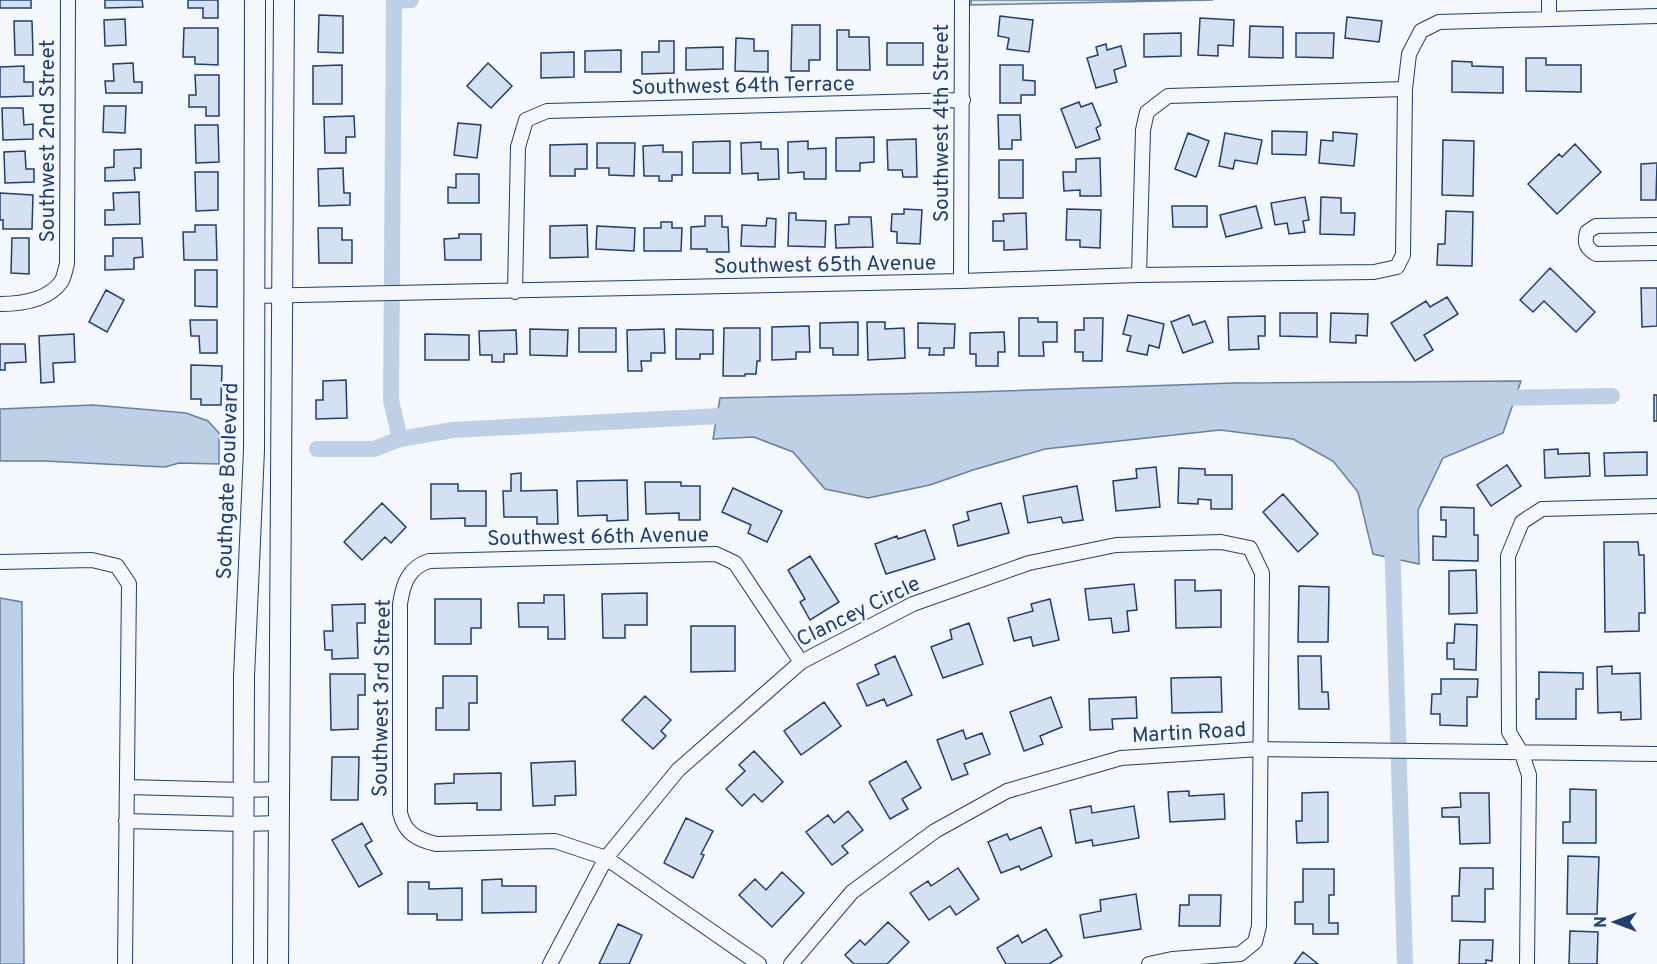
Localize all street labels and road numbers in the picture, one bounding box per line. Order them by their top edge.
street label: Southwest 4th Street [929,24,956,222]
street label: Southwest 2nd Street [35,40,62,242]
street label: Southwest 64th Terrace [631,71,855,102]
street label: Southwest 65th Avenue [714,250,936,281]
street label: Southgate Boulevard [212,382,245,580]
street label: Southwest 66th Avenue [487,522,709,553]
street label: Clancey Circle [793,571,925,654]
street label: Southwest 3rd Street [367,599,398,797]
street label: Martin Road [1131,717,1247,750]

